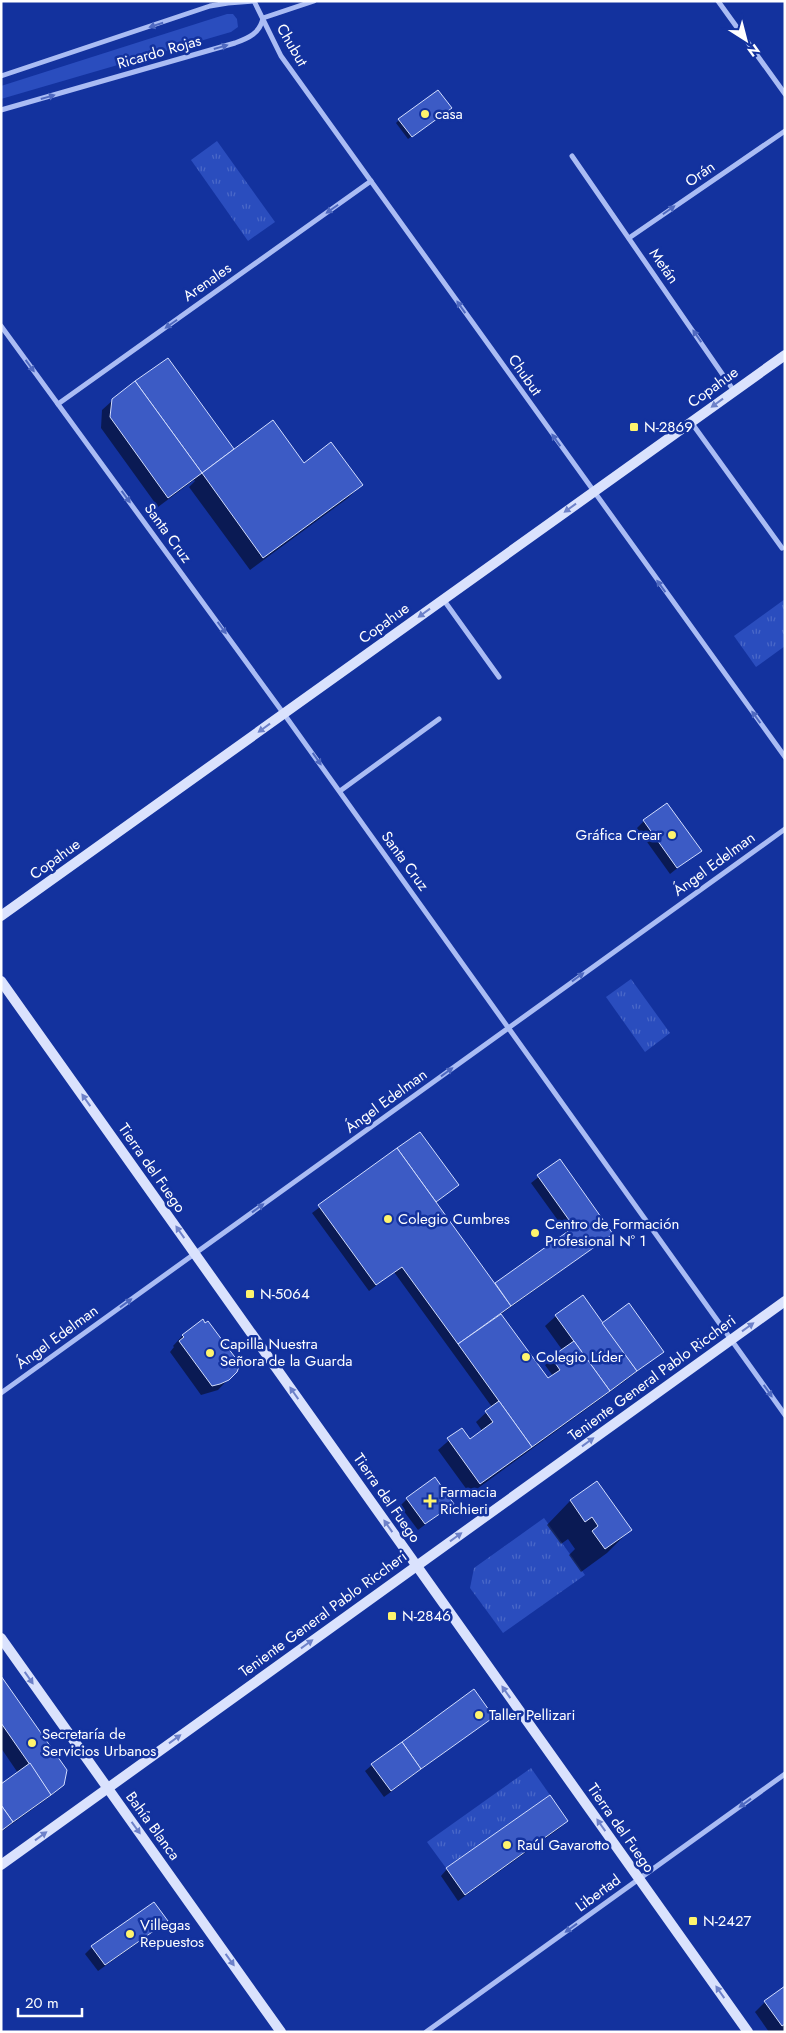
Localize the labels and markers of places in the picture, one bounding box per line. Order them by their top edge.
place label: casa [435,103,463,125]
marker: casa [419,108,431,120]
place label: N-2869 [644,416,693,438]
marker: N-2869 [628,421,640,433]
place label: Gráfica Crear [576,824,663,846]
marker: Gráfica Crear [666,829,678,841]
place label: Colegio Cumbres [398,1208,510,1230]
marker: Colegio Cumbres [382,1213,394,1225]
place label: Centro de Formación Profesional N° 1 [545,1213,679,1252]
marker: Centro de Formación Profesional N° 1 [529,1227,541,1239]
place label: N-5064 [260,1283,310,1305]
marker: N-5064 [244,1288,256,1300]
place label: Capilla Nuestra Señora de la Guarda [220,1333,352,1372]
place label: Colegio Líder [536,1346,624,1368]
marker: Capilla Nuestra Señora de la Guarda [204,1347,216,1359]
marker: Colegio Líder [520,1351,532,1363]
place label: Farmacia Richieri [440,1481,497,1520]
marker: Farmacia Richieri [424,1495,436,1507]
place label: N-2846 [402,1605,451,1627]
marker: N-2846 [386,1610,398,1622]
place label: Taller Pellizari [489,1704,575,1726]
marker: Taller Pellizari [473,1709,485,1721]
place label: Secretaría de Servicios Urbanos [42,1723,156,1762]
marker: Secretaría de Servicios Urbanos [26,1737,38,1749]
place label: Raúl Gavarotto [517,1834,610,1856]
marker: Raúl Gavarotto [501,1839,513,1851]
place label: N-2427 [703,1910,752,1932]
place label: Villegas Repuestos [140,1914,204,1953]
marker: N-2427 [687,1915,699,1927]
marker: Villegas Repuestos [124,1928,136,1940]

